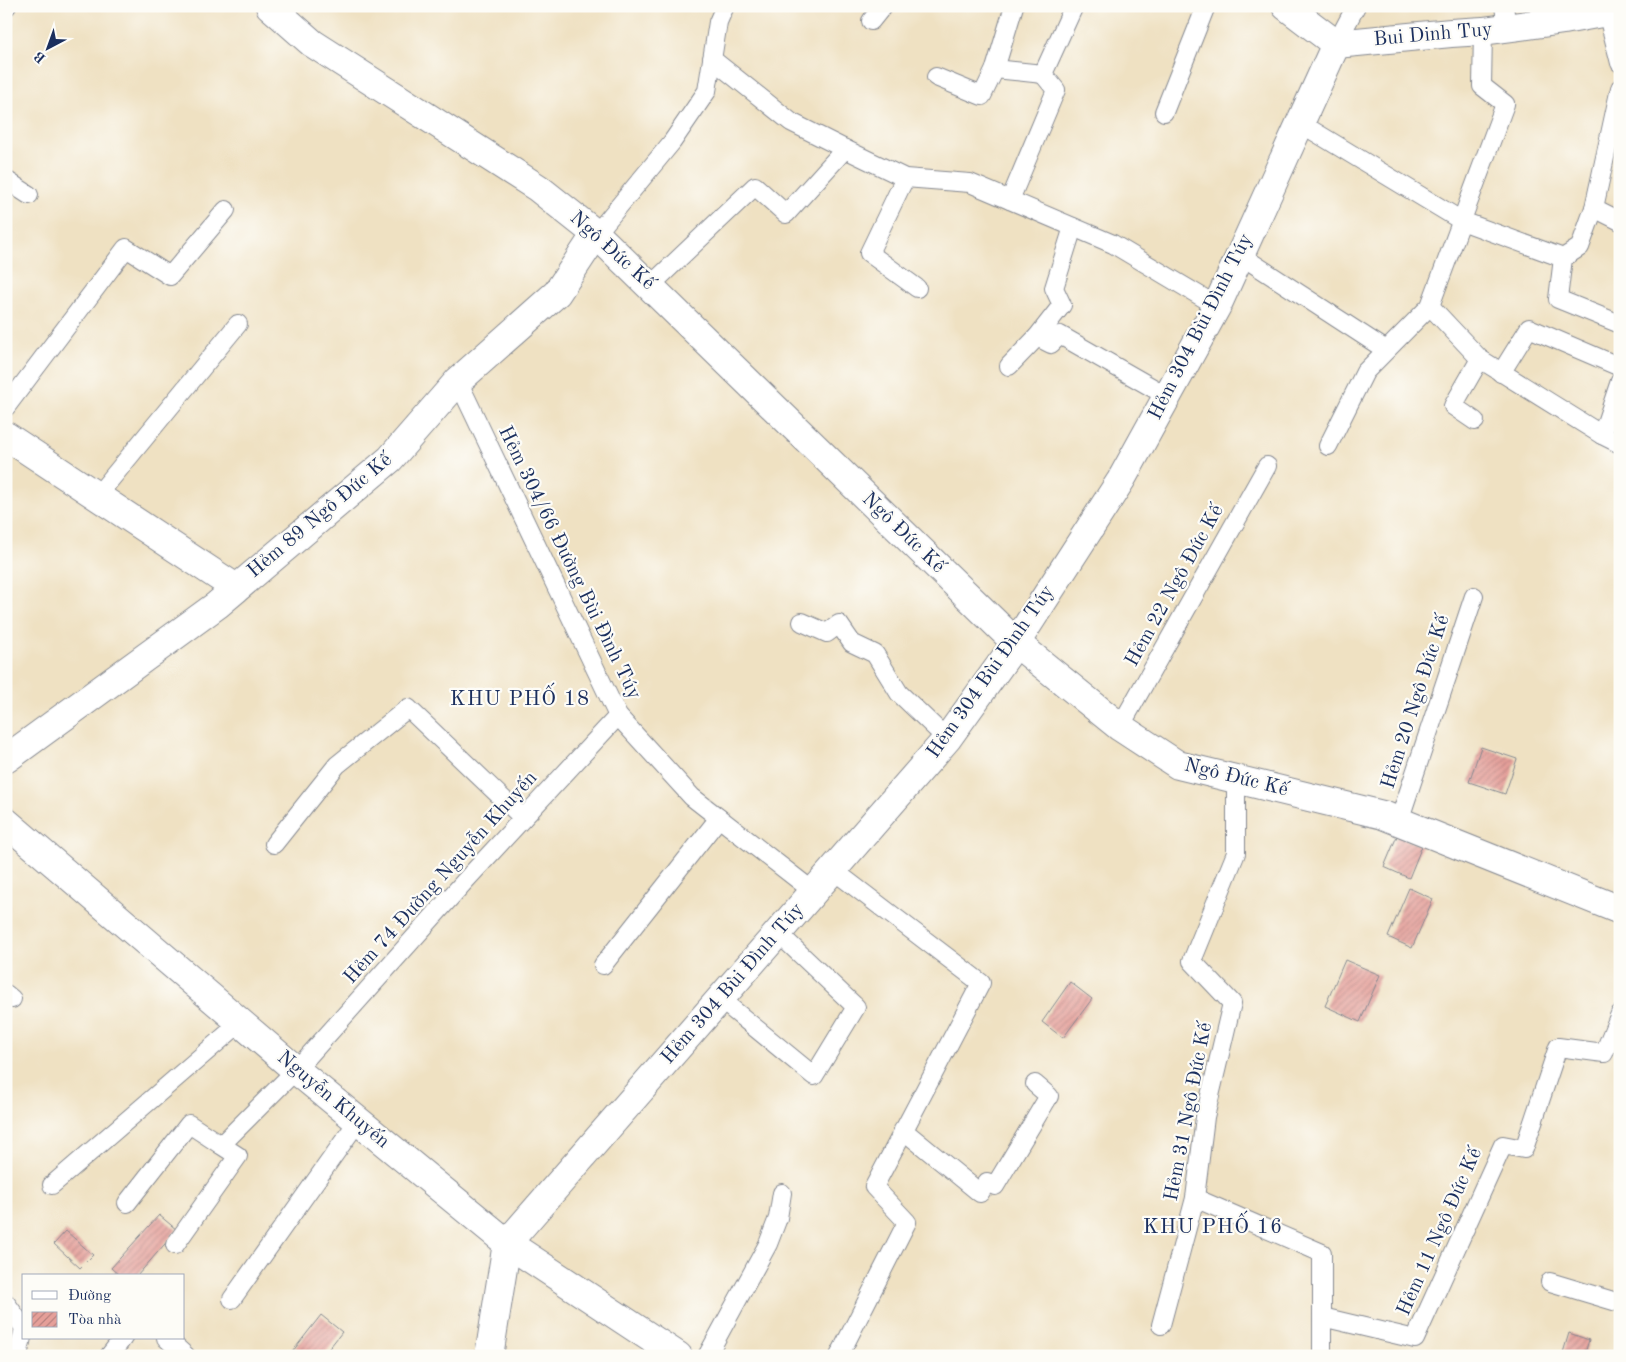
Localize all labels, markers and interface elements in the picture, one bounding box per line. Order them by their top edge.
street label: Bui Dinh Tuy [1373,20,1494,50]
north arrow [22,22,72,72]
text: B [32,48,48,66]
street label: Ngô Đức Kế [566,208,660,295]
street label: Hẻm 304 Bùi Đình Túy [1145,230,1257,423]
street label: Hẻm 304/66 Đường Bùi Đình Túy [494,423,644,703]
street label: Hẻm 89 Ngô Đức Kế [244,449,397,582]
street label: Ngô Đức Kế [858,489,950,578]
street label: Hẻm 22 Ngô Đức Kế [1122,500,1229,670]
street label: Hẻm 304 Bùi Đình Túy [924,582,1058,762]
street label: Hẻm 20 Ngô Đức Kế [1378,611,1454,791]
district label: KHU PHỐ 18 [450,682,590,710]
street label: Ngô Đức Kế [1182,755,1292,801]
street label: Hẻm 74 Đường Nguyễn Khuyến [340,767,542,988]
street label: Hẻm 304 Bùi Đình Túy [658,899,808,1068]
street label: Hẻm 31 Ngô Đức Kế [1162,1019,1216,1203]
street label: Nguyễn Khuyến [273,1047,394,1153]
street label: Hẻm 11 Ngô Đức Kế [1394,1143,1487,1319]
district label: KHU PHỐ 16 [1143,1210,1283,1238]
legend [22,1274,185,1340]
text: Đường [68,1289,111,1304]
text: Tòa nhà [68,1313,122,1328]

